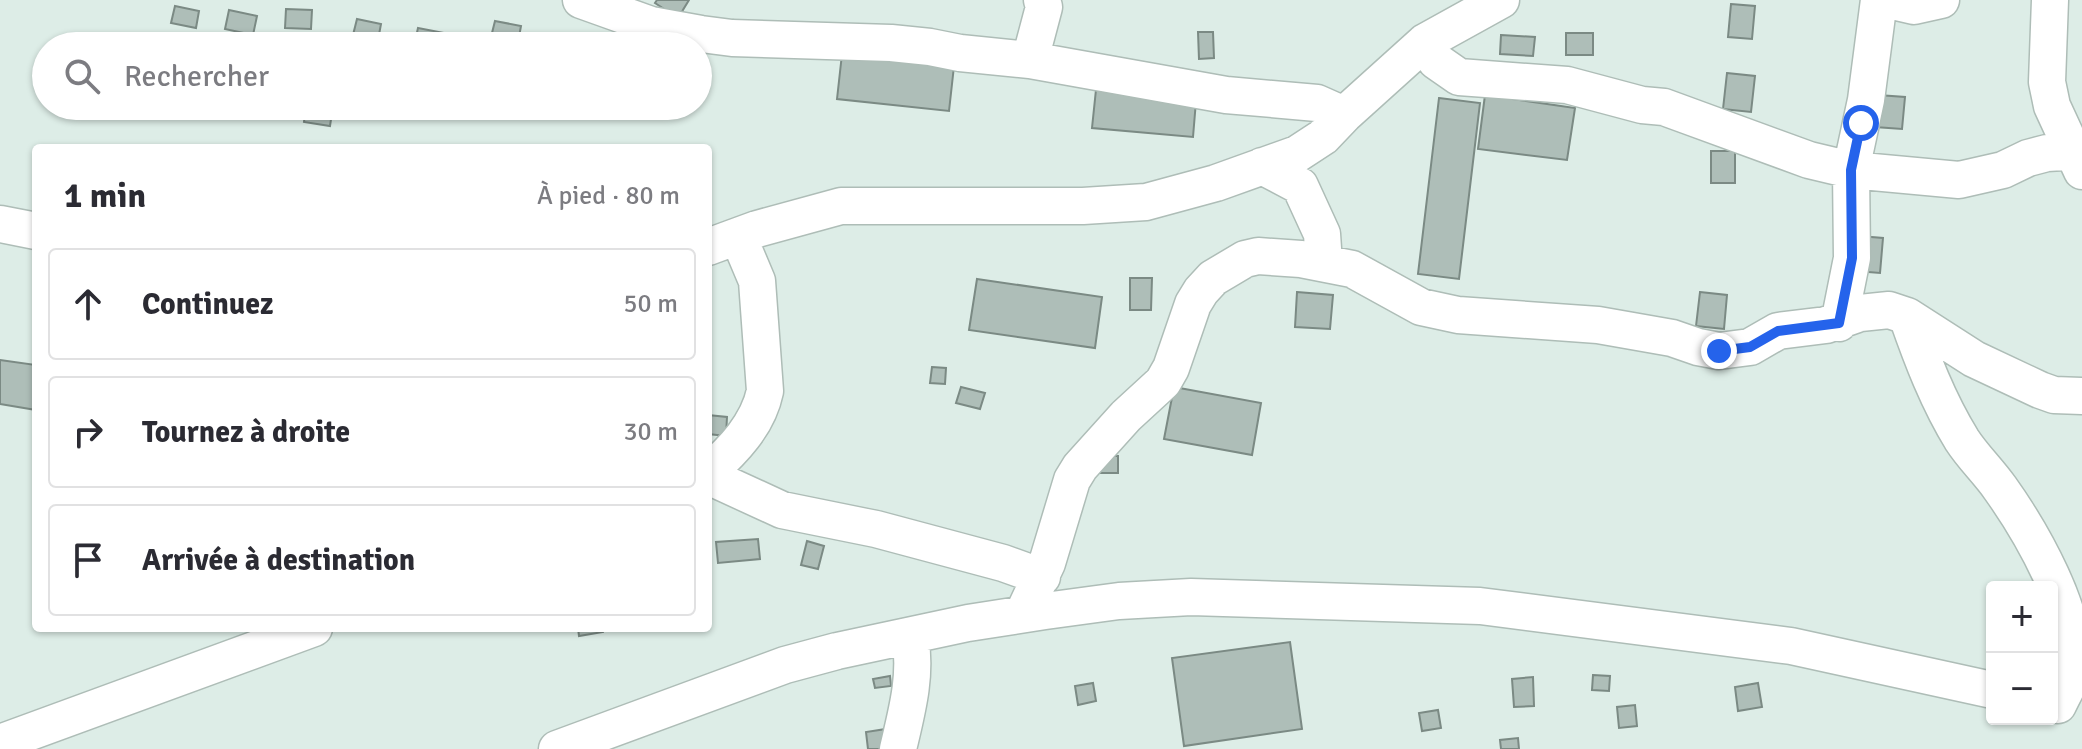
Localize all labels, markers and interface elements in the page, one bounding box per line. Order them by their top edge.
search box [32,32,712,120]
icon: search [60,54,104,98]
text: Rechercher [124,58,269,95]
route start [1843,105,1879,141]
text: 1 min [64,175,146,217]
text: À pied · 80 m [537,180,680,212]
icon: ahead [66,282,110,326]
text: Continuez [142,286,274,323]
text: 50 m [623,288,678,320]
route end [1701,333,1737,369]
icon: right [66,410,110,454]
text: Tournez à droite [142,414,350,451]
text: 30 m [623,416,678,448]
icon: arrive [66,538,110,582]
text: Arrivée à destination [142,542,415,579]
map controls [1986,581,2058,725]
button: + [1986,581,2058,653]
button: − [1986,653,2058,725]

